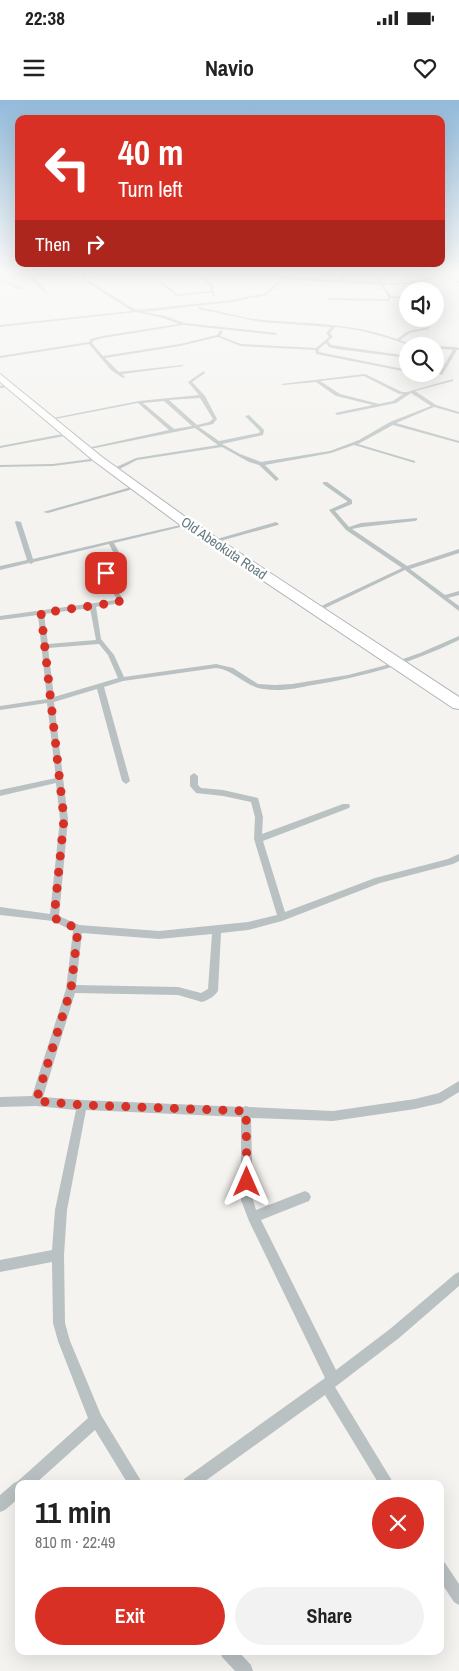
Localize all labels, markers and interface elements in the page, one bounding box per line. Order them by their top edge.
text: 22:38 [25,5,65,31]
text: Navio [205,53,254,83]
icon: menu [20,54,48,82]
icon: heart [411,54,439,82]
text: 40 m [118,129,183,176]
icon: left [35,135,100,200]
text: Turn left [118,174,183,204]
icon: right [81,230,109,258]
text: Then [35,231,71,257]
map controls [399,282,444,382]
button: sound [399,282,444,327]
button: search [399,337,444,382]
street label: Old Abeokuta Road [178,513,270,583]
pin [85,552,127,594]
icon: arrive [92,559,120,587]
position arrow [220,1155,272,1207]
text: 11 min [35,1492,112,1532]
button: close [372,1497,424,1549]
text: 810 m · 22:49 [35,1531,115,1553]
button: Exit [35,1587,225,1645]
button: Share [235,1587,424,1645]

